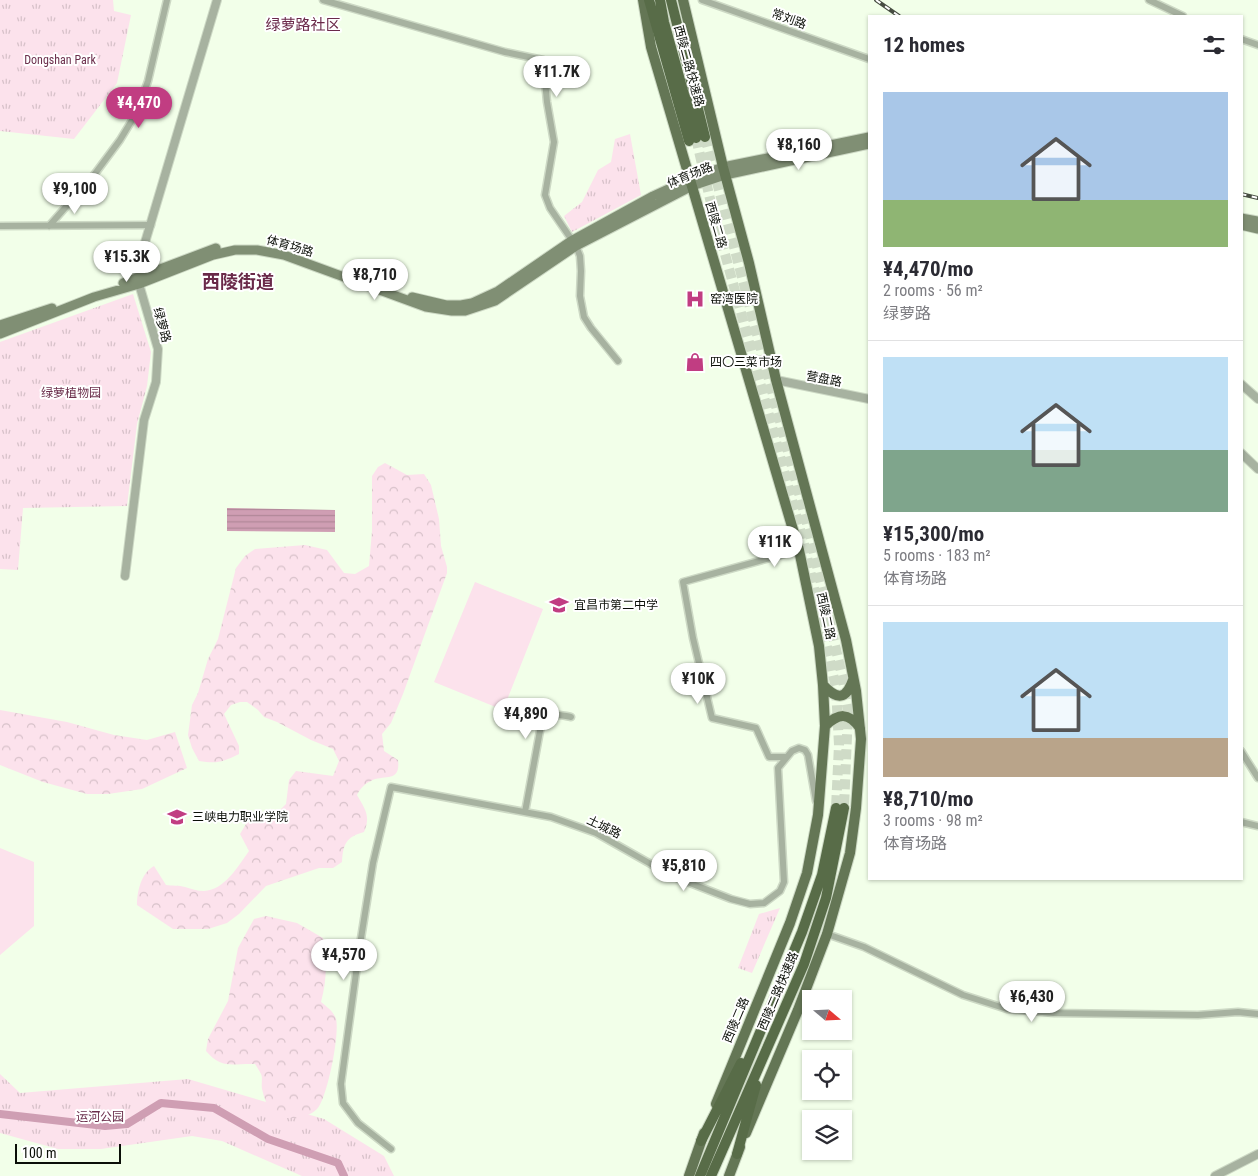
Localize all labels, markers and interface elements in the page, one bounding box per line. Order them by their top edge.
street label: 常刘路 [770,6,808,32]
district label: 绿萝路社区 [265,16,341,34]
street label: 西陵二路快速路 [671,24,707,108]
icon: filters [1200,31,1228,59]
text: 12 homes [883,33,965,57]
park label: Dongshan Park [24,53,96,67]
pin: ¥11.7K [516,56,598,98]
text: ¥11.7K [534,62,580,81]
pin: ¥4,470 [98,86,180,129]
text: ¥4,470 [117,93,161,112]
icon: home [1011,124,1101,214]
pin: ¥8,160 [758,128,840,171]
text: ¥8,160 [777,135,821,154]
street label: 体育场路 [665,160,715,190]
pin: ¥9,100 [34,172,116,215]
text: ¥9,100 [53,179,97,198]
street label: 西陵二路 [703,200,729,250]
street label: 体育场路 [265,233,315,259]
pin: ¥15.3K [86,240,168,283]
text: ¥15.3K [104,247,150,266]
text: ¥4,470/mo [883,257,974,281]
pin: ¥8,710 [334,258,416,301]
text: ¥8,710 [353,265,397,284]
district label: 西陵街道 [202,271,274,292]
text: 2 rooms · 56 m² [883,281,983,300]
hospital icon: 窑湾医院 [684,288,706,310]
place label: 窑湾医院 [710,292,758,306]
text: 绿萝路 [883,304,931,323]
street label: 绿萝路 [151,306,173,344]
shop icon: 四〇三菜市场 [684,351,706,373]
place label: 四〇三菜市场 [710,355,782,369]
street label: 营盘路 [805,369,843,389]
park label: 绿萝植物园 [41,386,101,400]
icon: home [1011,390,1101,480]
text: ¥15,300/mo [883,522,984,546]
pin: ¥11K [745,526,805,568]
text: ¥11K [759,532,791,551]
text: 5 rooms · 183 m² [883,546,991,565]
text: 体育场路 [883,569,947,588]
street label: 西陵二路 [814,591,838,641]
school or university icon: 宜昌市第二中学 [548,594,570,616]
place label: 宜昌市第二中学 [574,598,658,612]
icon: home [1011,655,1101,745]
pin: ¥10K [668,662,728,705]
text: ¥10K [682,669,714,688]
pin: ¥4,890 [485,698,567,740]
text: ¥4,890 [504,704,548,723]
text: ¥8,710/mo [883,787,974,811]
school or university icon: 三峡电力职业学院 [166,806,188,828]
place label: 三峡电力职业学院 [192,810,288,824]
text: 3 rooms · 98 m² [883,811,983,830]
street label: 土城路 [585,813,623,841]
text: 体育场路 [883,834,947,853]
pin: ¥5,810 [643,850,725,892]
text: ¥5,810 [662,856,706,875]
pin: ¥4,570 [303,938,385,981]
text: ¥4,570 [322,945,366,964]
street label: 西陵二路快速路 [755,950,801,1032]
pin: ¥6,430 [991,980,1073,1023]
text: ¥6,430 [1010,987,1054,1006]
north arrow [802,990,852,1040]
map controls [802,990,852,1160]
street label: 西陵二路 [720,995,752,1045]
button: locate [802,1050,852,1100]
park label: 运河公园 [76,1110,124,1124]
button: layers [802,1110,852,1160]
scale bar [15,1141,121,1164]
text: 100 m [22,1145,57,1161]

